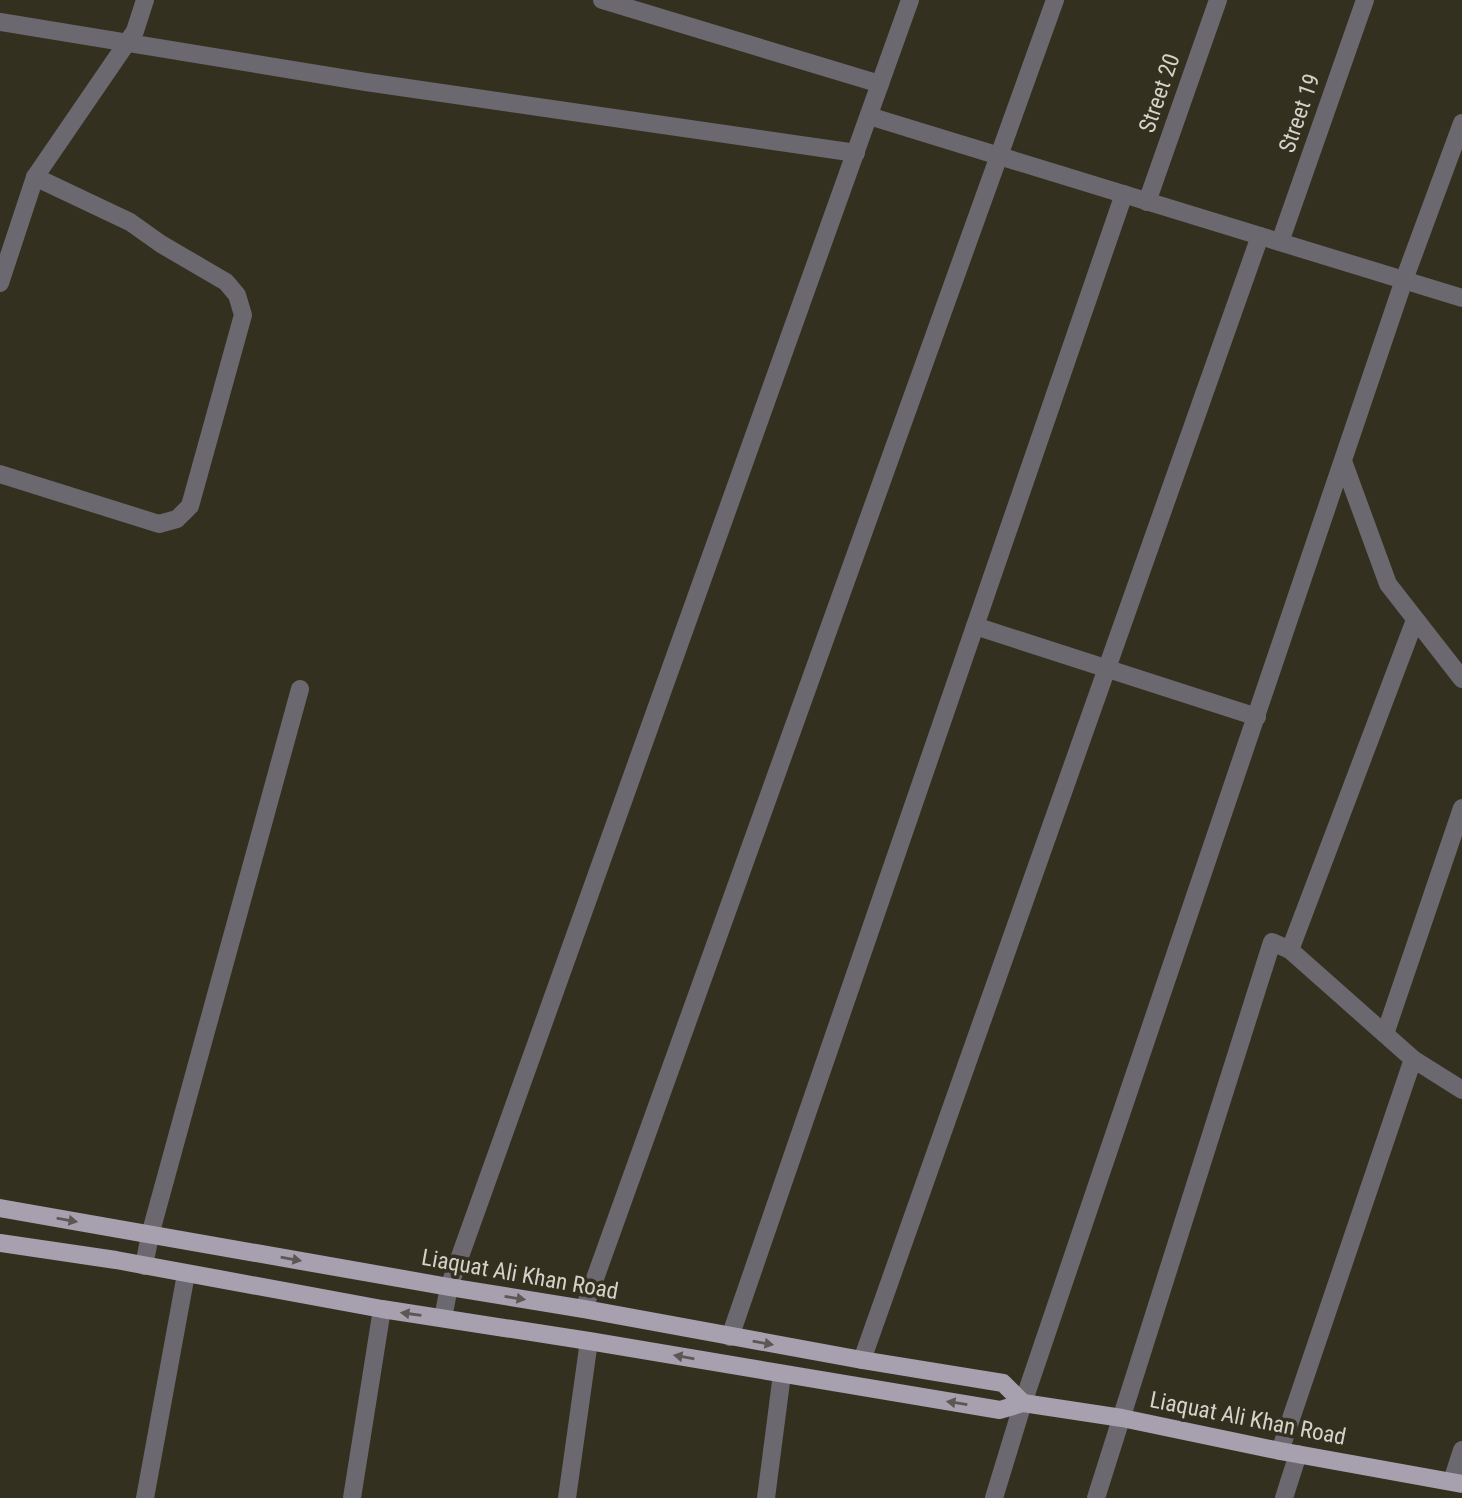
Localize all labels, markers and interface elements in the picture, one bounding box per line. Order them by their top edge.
street label: Street 20 [1133,50,1186,136]
street label: Street 19 [1273,70,1326,156]
one-way arrow [56,1215,78,1226]
street label: Liaquat Ali Khan Road [419,1244,620,1305]
one-way arrow [280,1254,302,1265]
one-way arrow [505,1293,527,1304]
one-way arrow [400,1308,422,1319]
one-way arrow [752,1338,774,1349]
one-way arrow [673,1351,695,1362]
street label: Liaquat Ali Khan Road [1147,1386,1348,1451]
one-way arrow [946,1397,968,1408]

